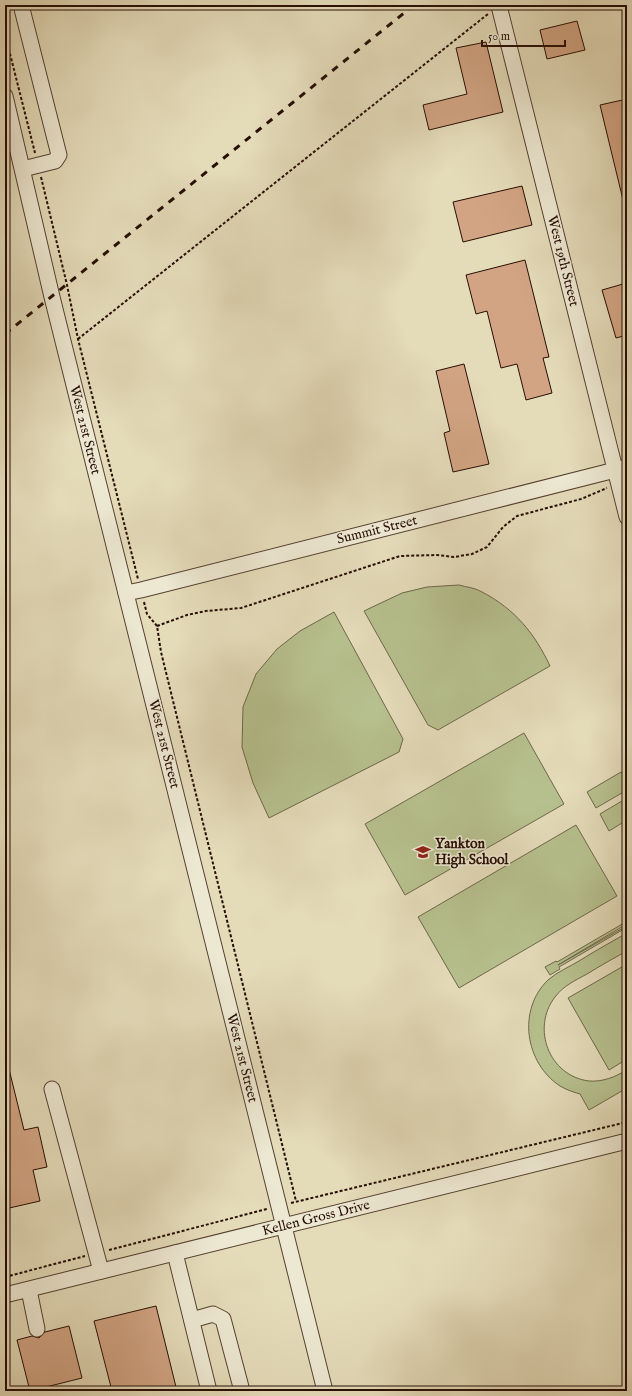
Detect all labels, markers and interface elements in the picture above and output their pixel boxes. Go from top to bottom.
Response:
scale bar [482,22,565,48]
text: 50 m [488,29,510,44]
street label: West 19th Street [543,214,583,309]
street label: West 21st Street [65,384,105,477]
street label: Summit Street [335,511,419,549]
street label: West 21st Street [144,698,184,791]
place label: Yankton High School [435,835,509,869]
school or university icon: Yankton High School [414,843,432,861]
street label: West 21st Street [222,1012,262,1105]
street label: Kellen Gross Drive [260,1196,372,1240]

